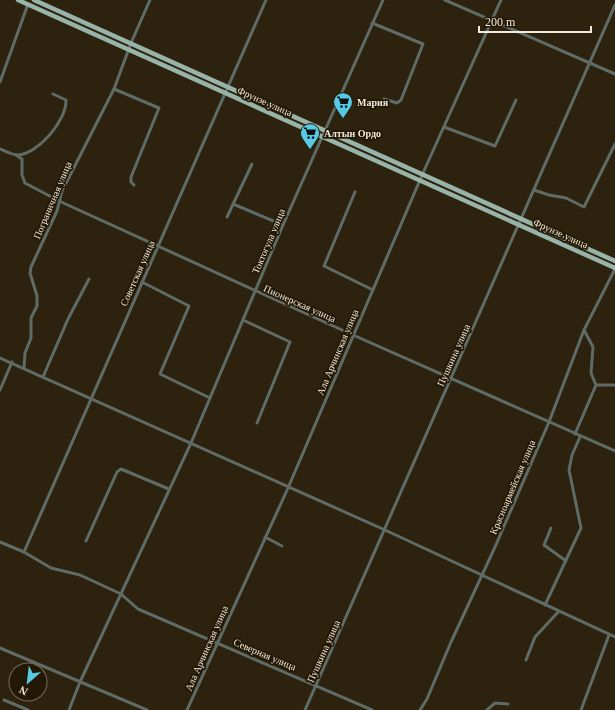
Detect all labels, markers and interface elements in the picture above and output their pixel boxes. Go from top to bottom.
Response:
scale bar [479,8,591,34]
text: 200 m [485,15,516,29]
street label: Фрунзе улица [236,84,294,119]
supermarket icon: Мария [332,91,354,119]
place label: Мария [357,97,389,108]
supermarket icon: Алтын Ордо [299,122,321,150]
place label: Алтын Ордо [324,128,381,139]
street label: Пограничная улица [31,159,74,241]
street label: Токтогула улица [250,206,287,275]
street label: Фрунзе улица [532,216,590,251]
street label: Советская улица [118,238,157,308]
street label: Пионерская улица [262,283,338,325]
street label: Ала Арчинская улица [314,307,361,397]
street label: Пушкина улица [435,322,472,388]
street label: Красноармейская улица [488,438,538,536]
street label: Ала Арчинская улица [183,603,230,693]
street label: Пушкина улица [305,618,342,684]
street label: Северная улица [232,636,298,673]
north arrow [8,662,48,702]
text: N [17,684,30,698]

